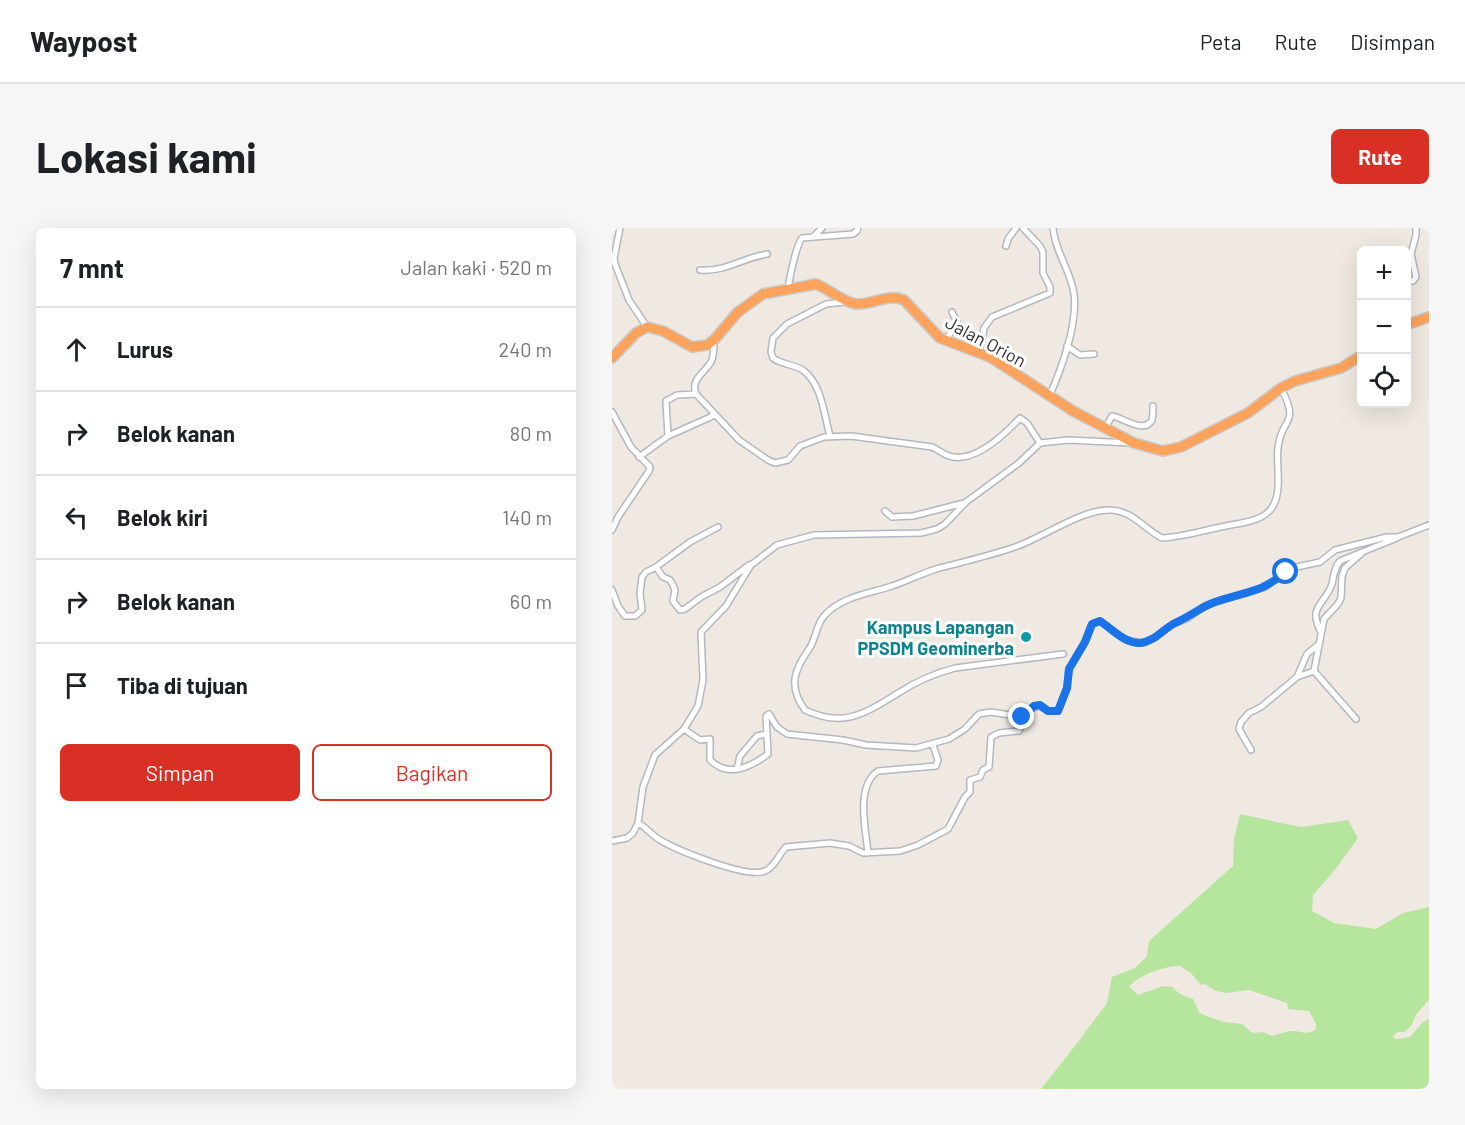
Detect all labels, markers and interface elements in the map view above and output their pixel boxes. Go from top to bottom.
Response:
text: Waypost [30,24,137,58]
text: Peta [1200,29,1242,54]
text: Rute [1275,29,1317,54]
text: Disimpan [1350,29,1435,54]
button: Rute [1331,129,1429,184]
text: Lokasi kami [36,131,257,181]
map controls [1357,246,1411,408]
button: + [1357,246,1411,300]
text: 7 mnt [60,252,124,283]
text: Jalan kaki · 520 m [400,255,552,279]
button: − [1357,300,1411,354]
street label: Jalan Orion [942,311,1030,371]
icon: ahead [60,333,93,366]
text: Lurus [117,336,173,362]
text: 240 m [498,337,552,361]
button: locate [1357,354,1411,408]
icon: right [60,417,93,450]
text: Belok kanan [117,420,235,446]
text: 80 m [510,421,552,445]
icon: left [60,501,93,534]
text: Belok kiri [117,504,208,530]
text: 140 m [502,505,552,529]
route start [1272,558,1298,584]
icon: right [60,585,93,618]
text: Belok kanan [117,588,235,614]
text: 60 m [510,589,552,613]
place label: Kampus Lapangan PPSDM Geominerba [858,616,1014,659]
marker: Kampus Lapangan PPSDM Geominerba [1019,630,1033,644]
icon: arrive [60,669,93,702]
text: Tiba di tujuan [117,672,248,698]
route end [1008,703,1034,729]
button: Simpan [60,744,300,801]
button: Bagikan [312,744,552,801]

